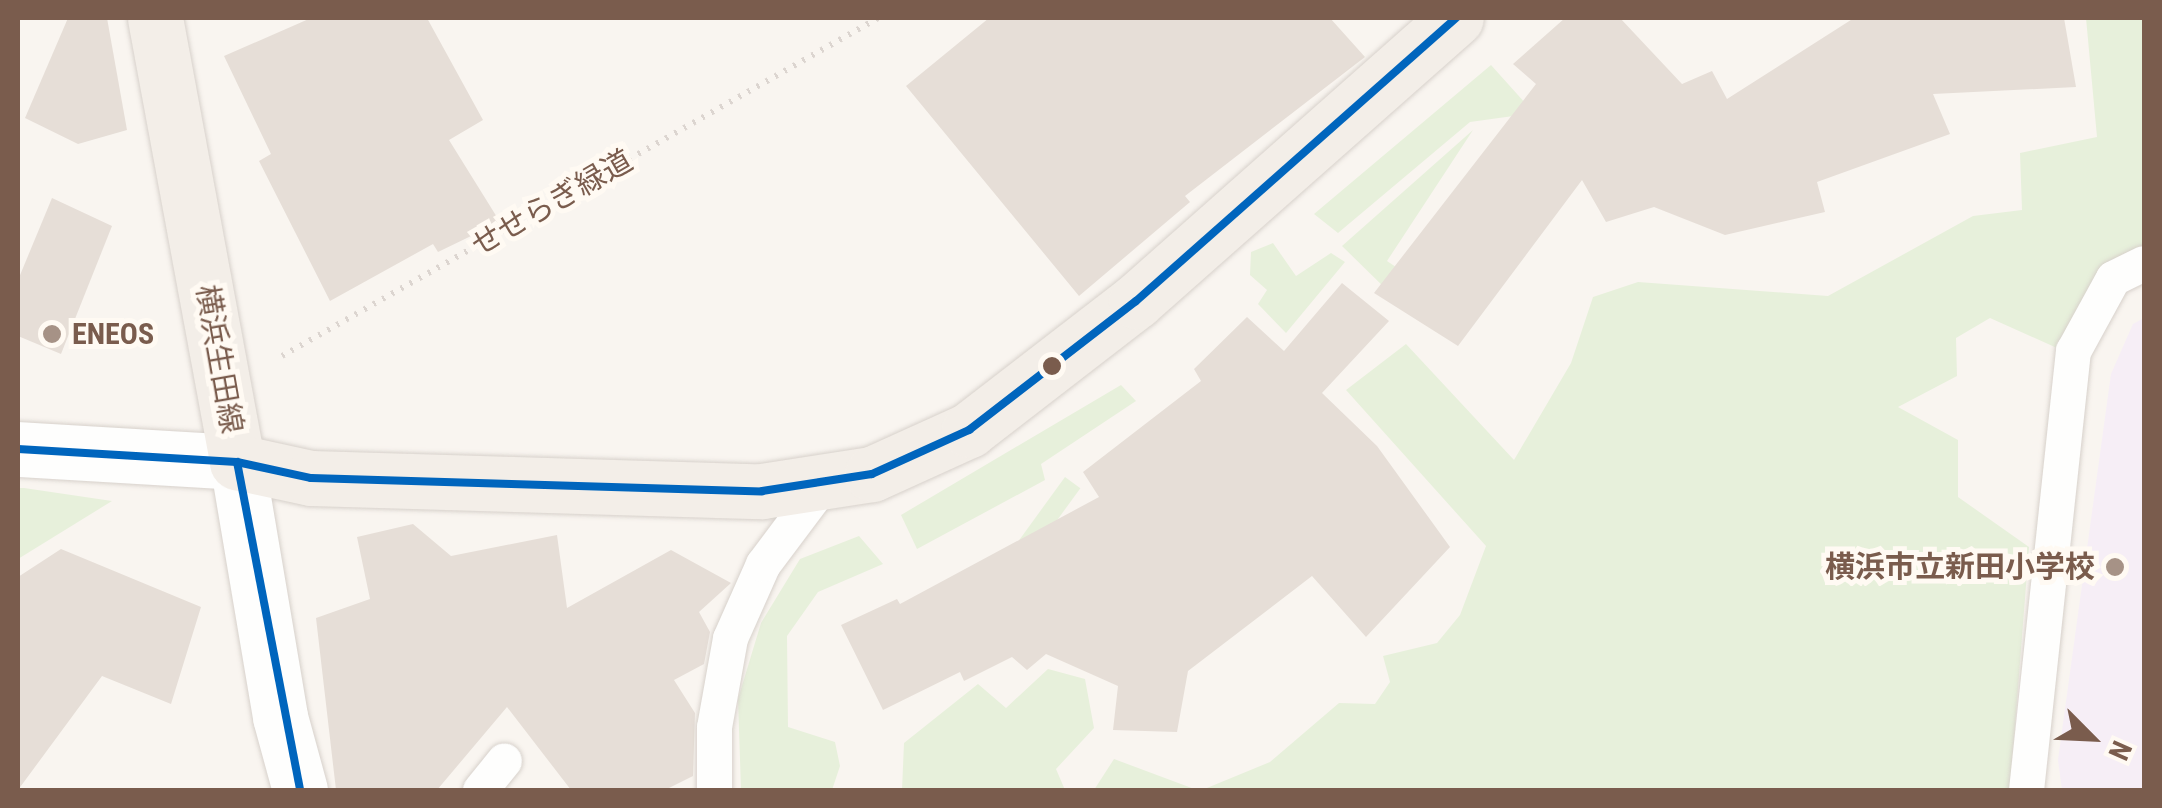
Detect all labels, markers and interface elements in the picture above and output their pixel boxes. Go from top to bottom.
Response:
street label: せせらぎ緑道 [465,142,639,264]
street label: 横浜生田線 [188,282,250,436]
place label: ENEOS [72,316,154,352]
marker: ENEOS [41,323,63,345]
unlabelled marker [1042,356,1062,376]
place label: 横浜市立新田小学校 [1825,549,2095,585]
marker: 横浜市立新田小学校 [2104,556,2126,578]
north arrow [2042,688,2142,788]
text: N [2101,736,2138,765]

